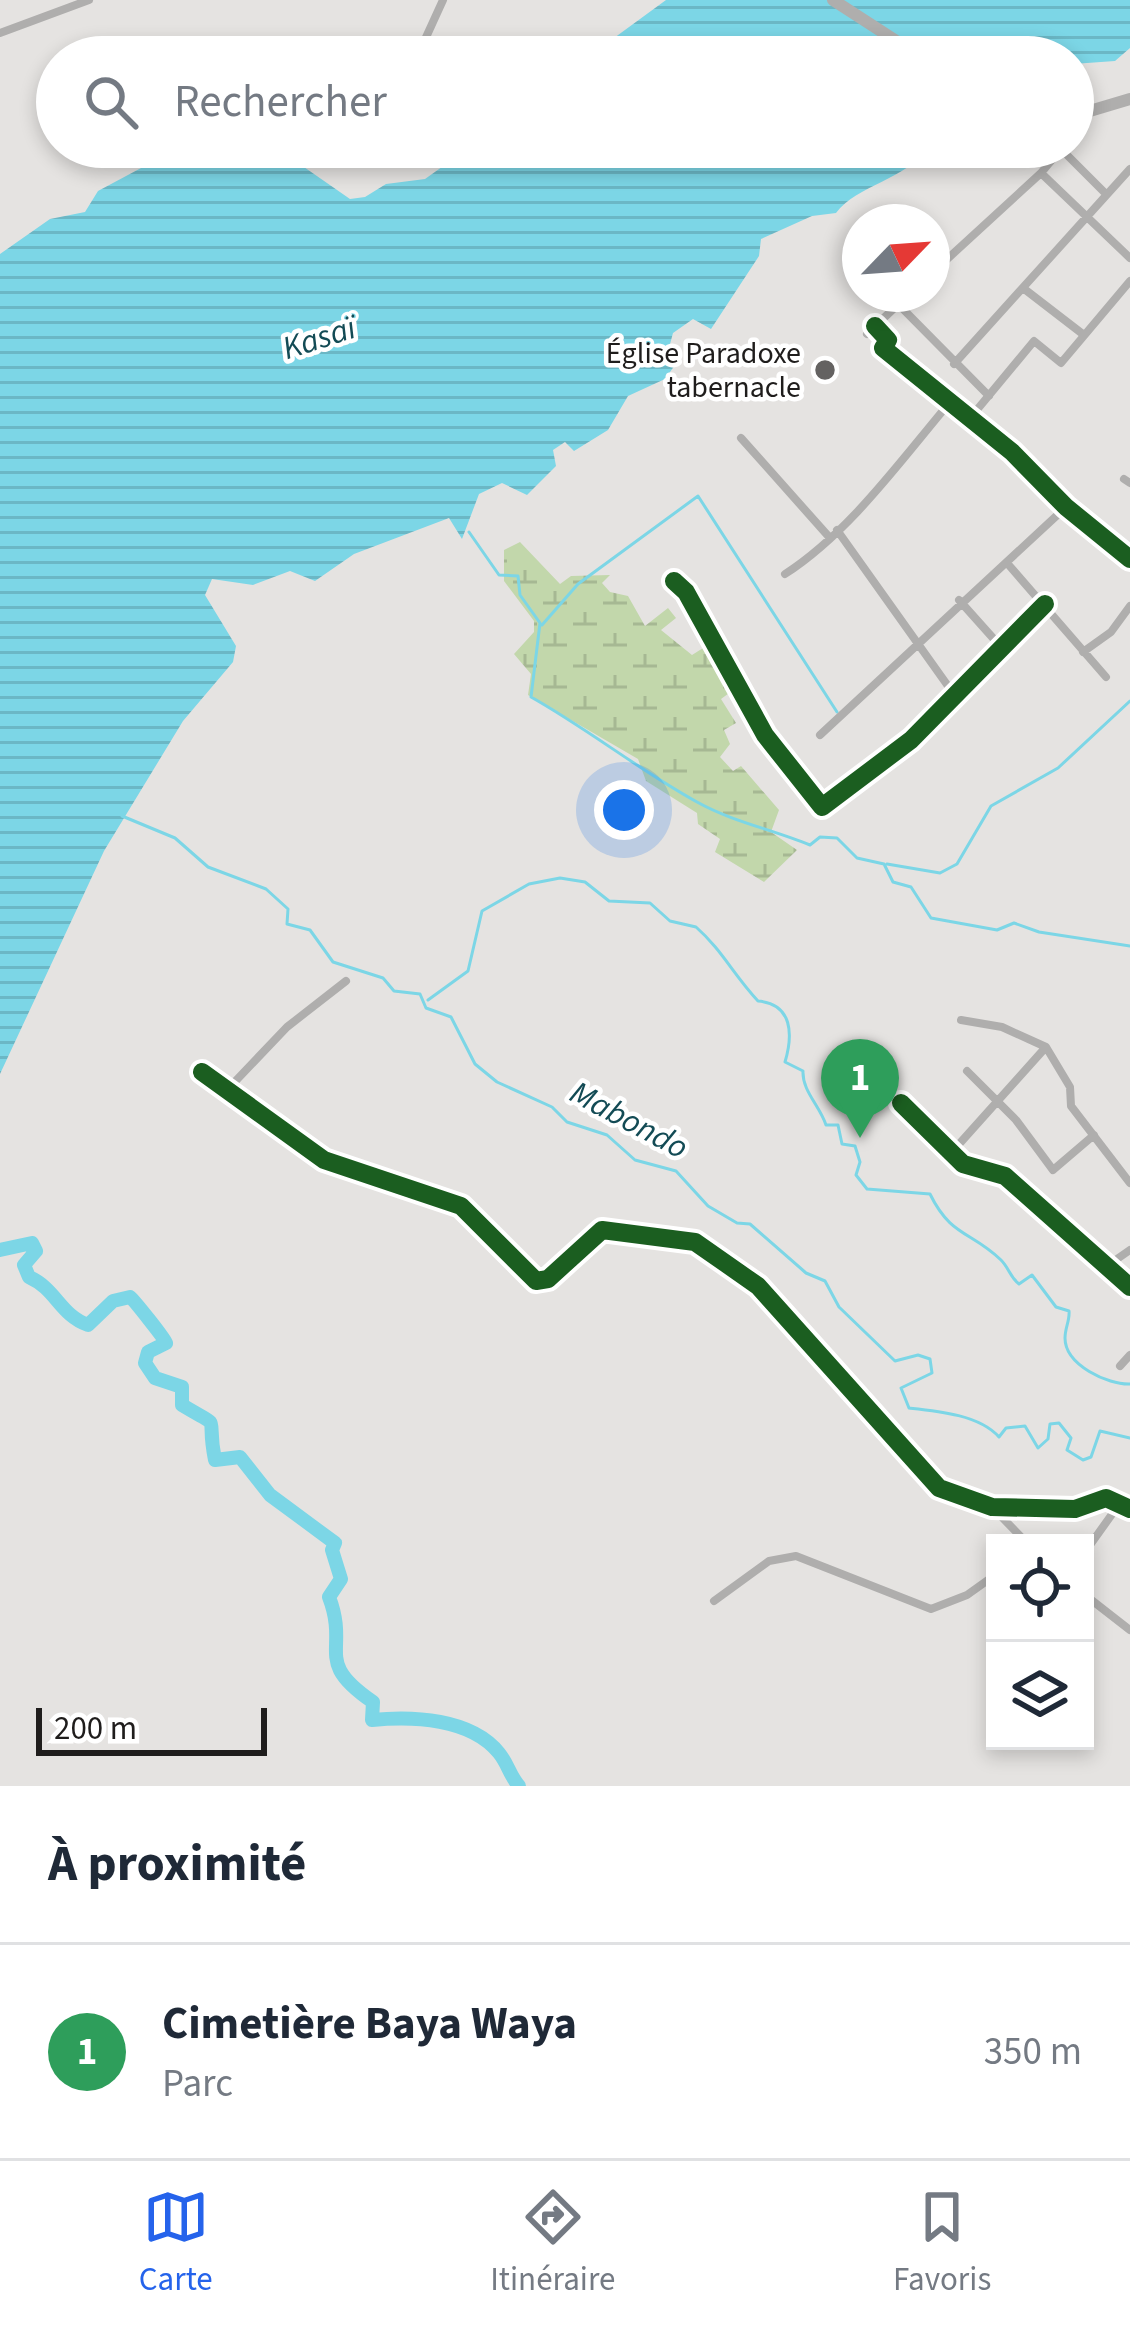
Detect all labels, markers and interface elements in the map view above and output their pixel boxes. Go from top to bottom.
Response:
search box [36,36,1094,168]
icon: search [78,69,144,135]
text: Rechercher [174,70,387,134]
north arrow [842,204,950,312]
water label: Kasaï [276,303,366,372]
place label: Église Paradoxe tabernacle [606,332,801,409]
marker: Église Paradoxe tabernacle [812,357,838,383]
your location [594,780,654,840]
pin: 1 [821,1039,899,1138]
water label: Mabondo [562,1069,696,1171]
map controls [986,1534,1094,1750]
button: locate [986,1534,1094,1642]
button: layers [986,1642,1094,1750]
scale bar [36,1702,267,1755]
text: 200 m [54,1705,137,1752]
text: À proximité [48,1828,306,1900]
text: Cimetière Baya Waya [162,1992,577,2056]
text: 1 [77,2024,97,2080]
text: 350 m [984,2024,1082,2080]
text: Parc [162,2056,233,2112]
tab: Carte [139,2184,213,2303]
tab: Itinéraire [490,2184,615,2303]
tab: Favoris [893,2184,991,2303]

